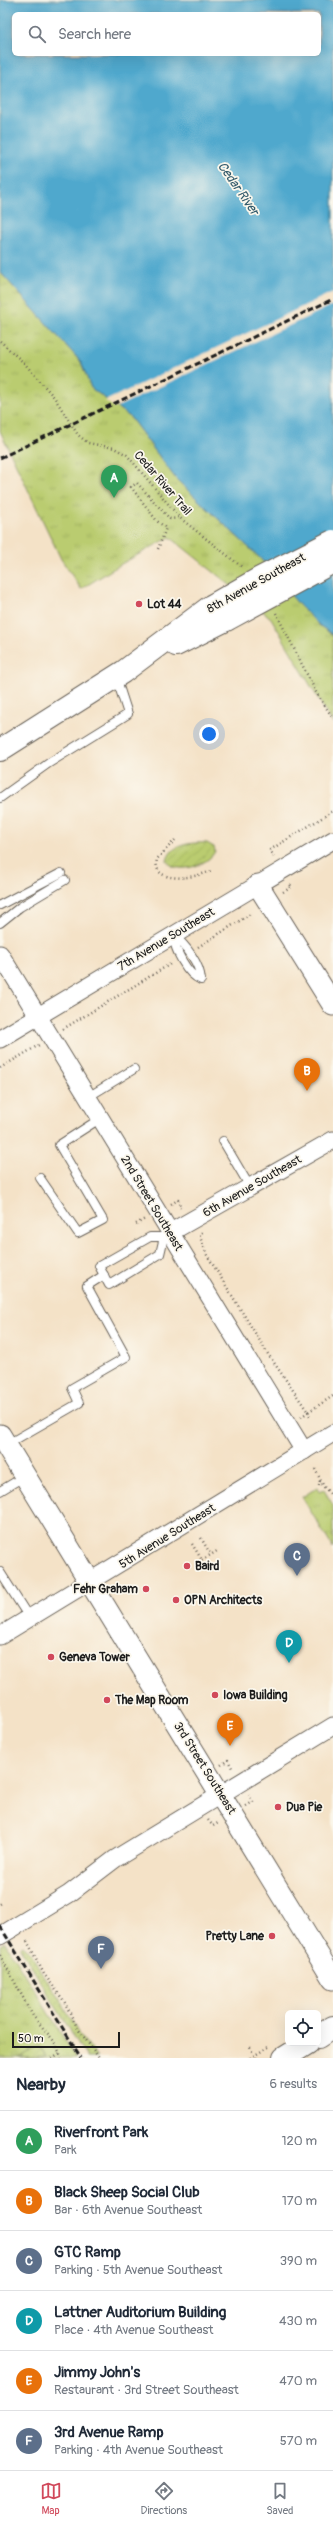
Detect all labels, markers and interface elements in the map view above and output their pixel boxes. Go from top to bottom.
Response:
search box [12,12,321,56]
icon: search [26,23,48,45]
text: Search here [58,25,131,44]
water label: Cedar River [214,159,264,220]
street label: Cedar River Trail [131,448,195,519]
pin: A [101,465,127,498]
street label: 8th Avenue Southeast [204,550,308,617]
place label: Lot 44 [147,597,182,612]
marker: Lot 44 [134,599,144,609]
your location [199,724,219,744]
street label: 7th Avenue Southeast [115,904,218,974]
pin: B [294,1058,320,1091]
street label: 6th Avenue Southeast [200,1152,304,1221]
street label: 2nd Street Southeast [117,1153,186,1254]
street label: 5th Avenue Southeast [116,1501,218,1572]
pin: C [284,1543,310,1576]
place label: Baird [195,1559,220,1574]
marker: Baird [182,1561,192,1571]
place label: Fehr Graham [73,1582,138,1597]
marker: Fehr Graham [141,1584,151,1594]
place label: OPN Architects [184,1593,263,1608]
marker: OPN Architects [171,1595,181,1605]
pin: D [276,1630,302,1663]
place label: Geneva Tower [59,1650,130,1665]
marker: Geneva Tower [46,1652,56,1662]
place label: Iowa Building [223,1688,288,1703]
marker: Iowa Building [210,1690,220,1700]
place label: The Map Room [114,1693,189,1708]
marker: The Map Room [102,1695,112,1705]
pin: E [217,1713,243,1746]
street label: 3rd Street Southeast [170,1719,239,1817]
place label: Dua Pie [286,1800,323,1815]
marker: Dua Pie [273,1802,283,1812]
place label: Pretty Lane [206,1929,265,1944]
marker: Pretty Lane [267,1931,277,1941]
pin: F [88,1936,114,1969]
map controls [285,2010,321,2046]
button: locate [285,2010,321,2046]
scale bar [12,2030,120,2049]
text: 50 m [18,2032,44,2045]
text: Nearby [16,2074,65,2095]
text: 6 results [270,2076,317,2092]
text: Riverfront Park [54,2123,148,2142]
text: A [25,2133,33,2149]
text: 120 m [281,2133,317,2149]
text: Park [54,2142,77,2158]
text: Black Sheep Social Club [54,2183,200,2202]
text: B [25,2193,33,2209]
text: 170 m [282,2193,317,2209]
text: Bar · 6th Avenue Southeast [54,2202,202,2218]
text: GTC Ramp [54,2243,121,2262]
text: C [25,2253,33,2269]
text: 390 m [280,2253,317,2269]
text: Parking · 5th Avenue Southeast [54,2262,223,2278]
text: Lattner Auditorium Building [54,2303,226,2322]
text: D [25,2313,33,2329]
text: 430 m [279,2313,317,2329]
text: Place · 4th Avenue Southeast [54,2322,214,2338]
text: Jimmy John's [54,2363,140,2382]
text: E [26,2373,32,2389]
text: 470 m [279,2373,317,2389]
text: Restaurant · 3rd Street Southeast [54,2382,239,2398]
text: 3rd Avenue Ramp [54,2423,163,2442]
text: F [25,2433,33,2449]
text: 570 m [280,2433,317,2449]
text: Parking · 4th Avenue Southeast [54,2442,223,2458]
tab: Map [40,2480,62,2517]
tab: Directions [141,2480,187,2517]
tab: Saved [266,2480,293,2517]

